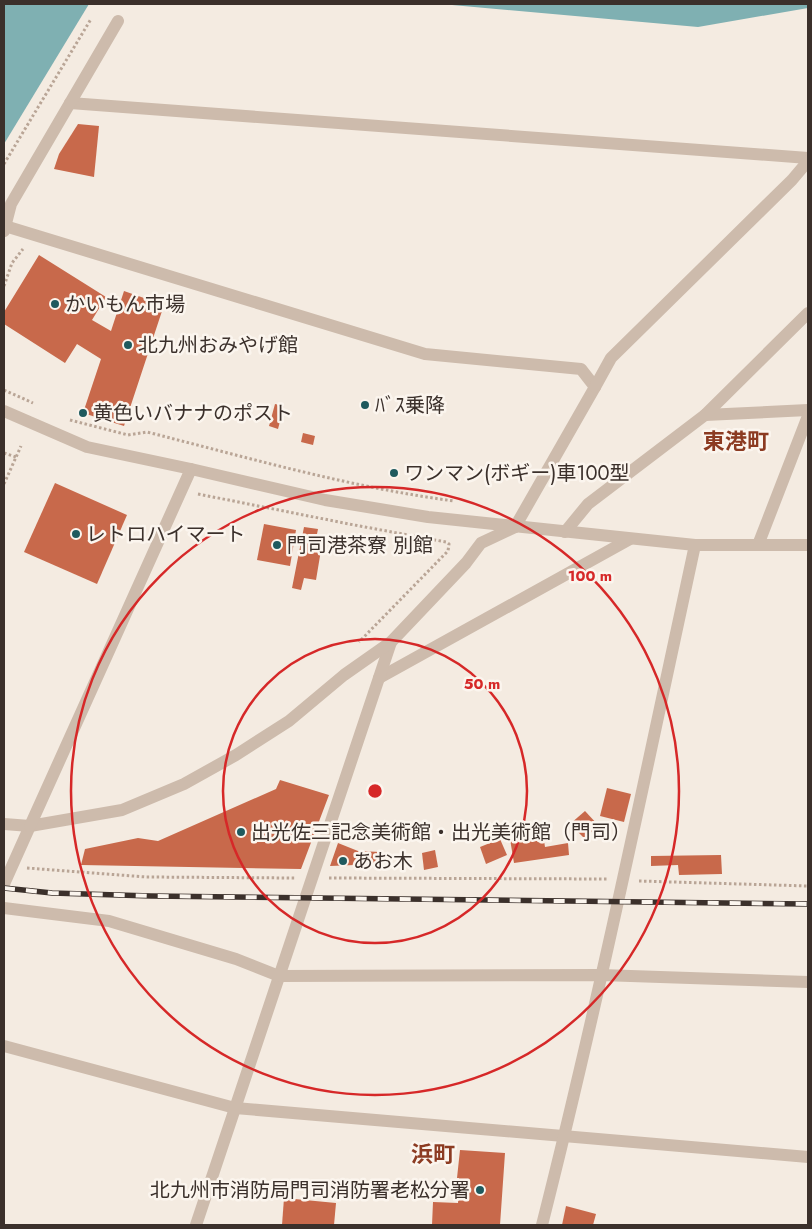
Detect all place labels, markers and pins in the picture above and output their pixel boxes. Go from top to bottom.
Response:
place label: かいもん市場 [65,290,185,319]
marker: かいもん市場 [49,298,61,310]
place label: 北九州おみやげ館 [138,331,298,360]
marker: 北九州おみやげ館 [122,339,134,351]
place label: ﾊﾞｽ乗降 [375,391,445,420]
place label: 黄色いバナナのポスト [93,399,293,428]
marker: ﾊﾞｽ乗降 [359,399,371,411]
marker: 黄色いバナナのポスト [77,407,89,419]
place label: ワンマン(ボギー)車100型 [404,459,629,488]
marker: ワンマン(ボギー)車100型 [388,467,400,479]
place label: レトロハイマート [86,520,246,549]
marker: レトロハイマート [70,528,82,540]
place label: 門司港茶寮 別館 [287,531,433,560]
marker: 門司港茶寮 別館 [271,539,283,551]
centre of rings [366,782,384,800]
place label: 出光佐三記念美術館・出光美術館（門司） [251,818,631,847]
marker: 出光佐三記念美術館・出光美術館（門司） [235,826,247,838]
place label: あお木 [353,847,413,876]
marker: あお木 [337,855,349,867]
place label: 北九州市消防局門司消防署老松分署 [150,1176,470,1205]
marker: 北九州市消防局門司消防署老松分署 [474,1184,486,1196]

